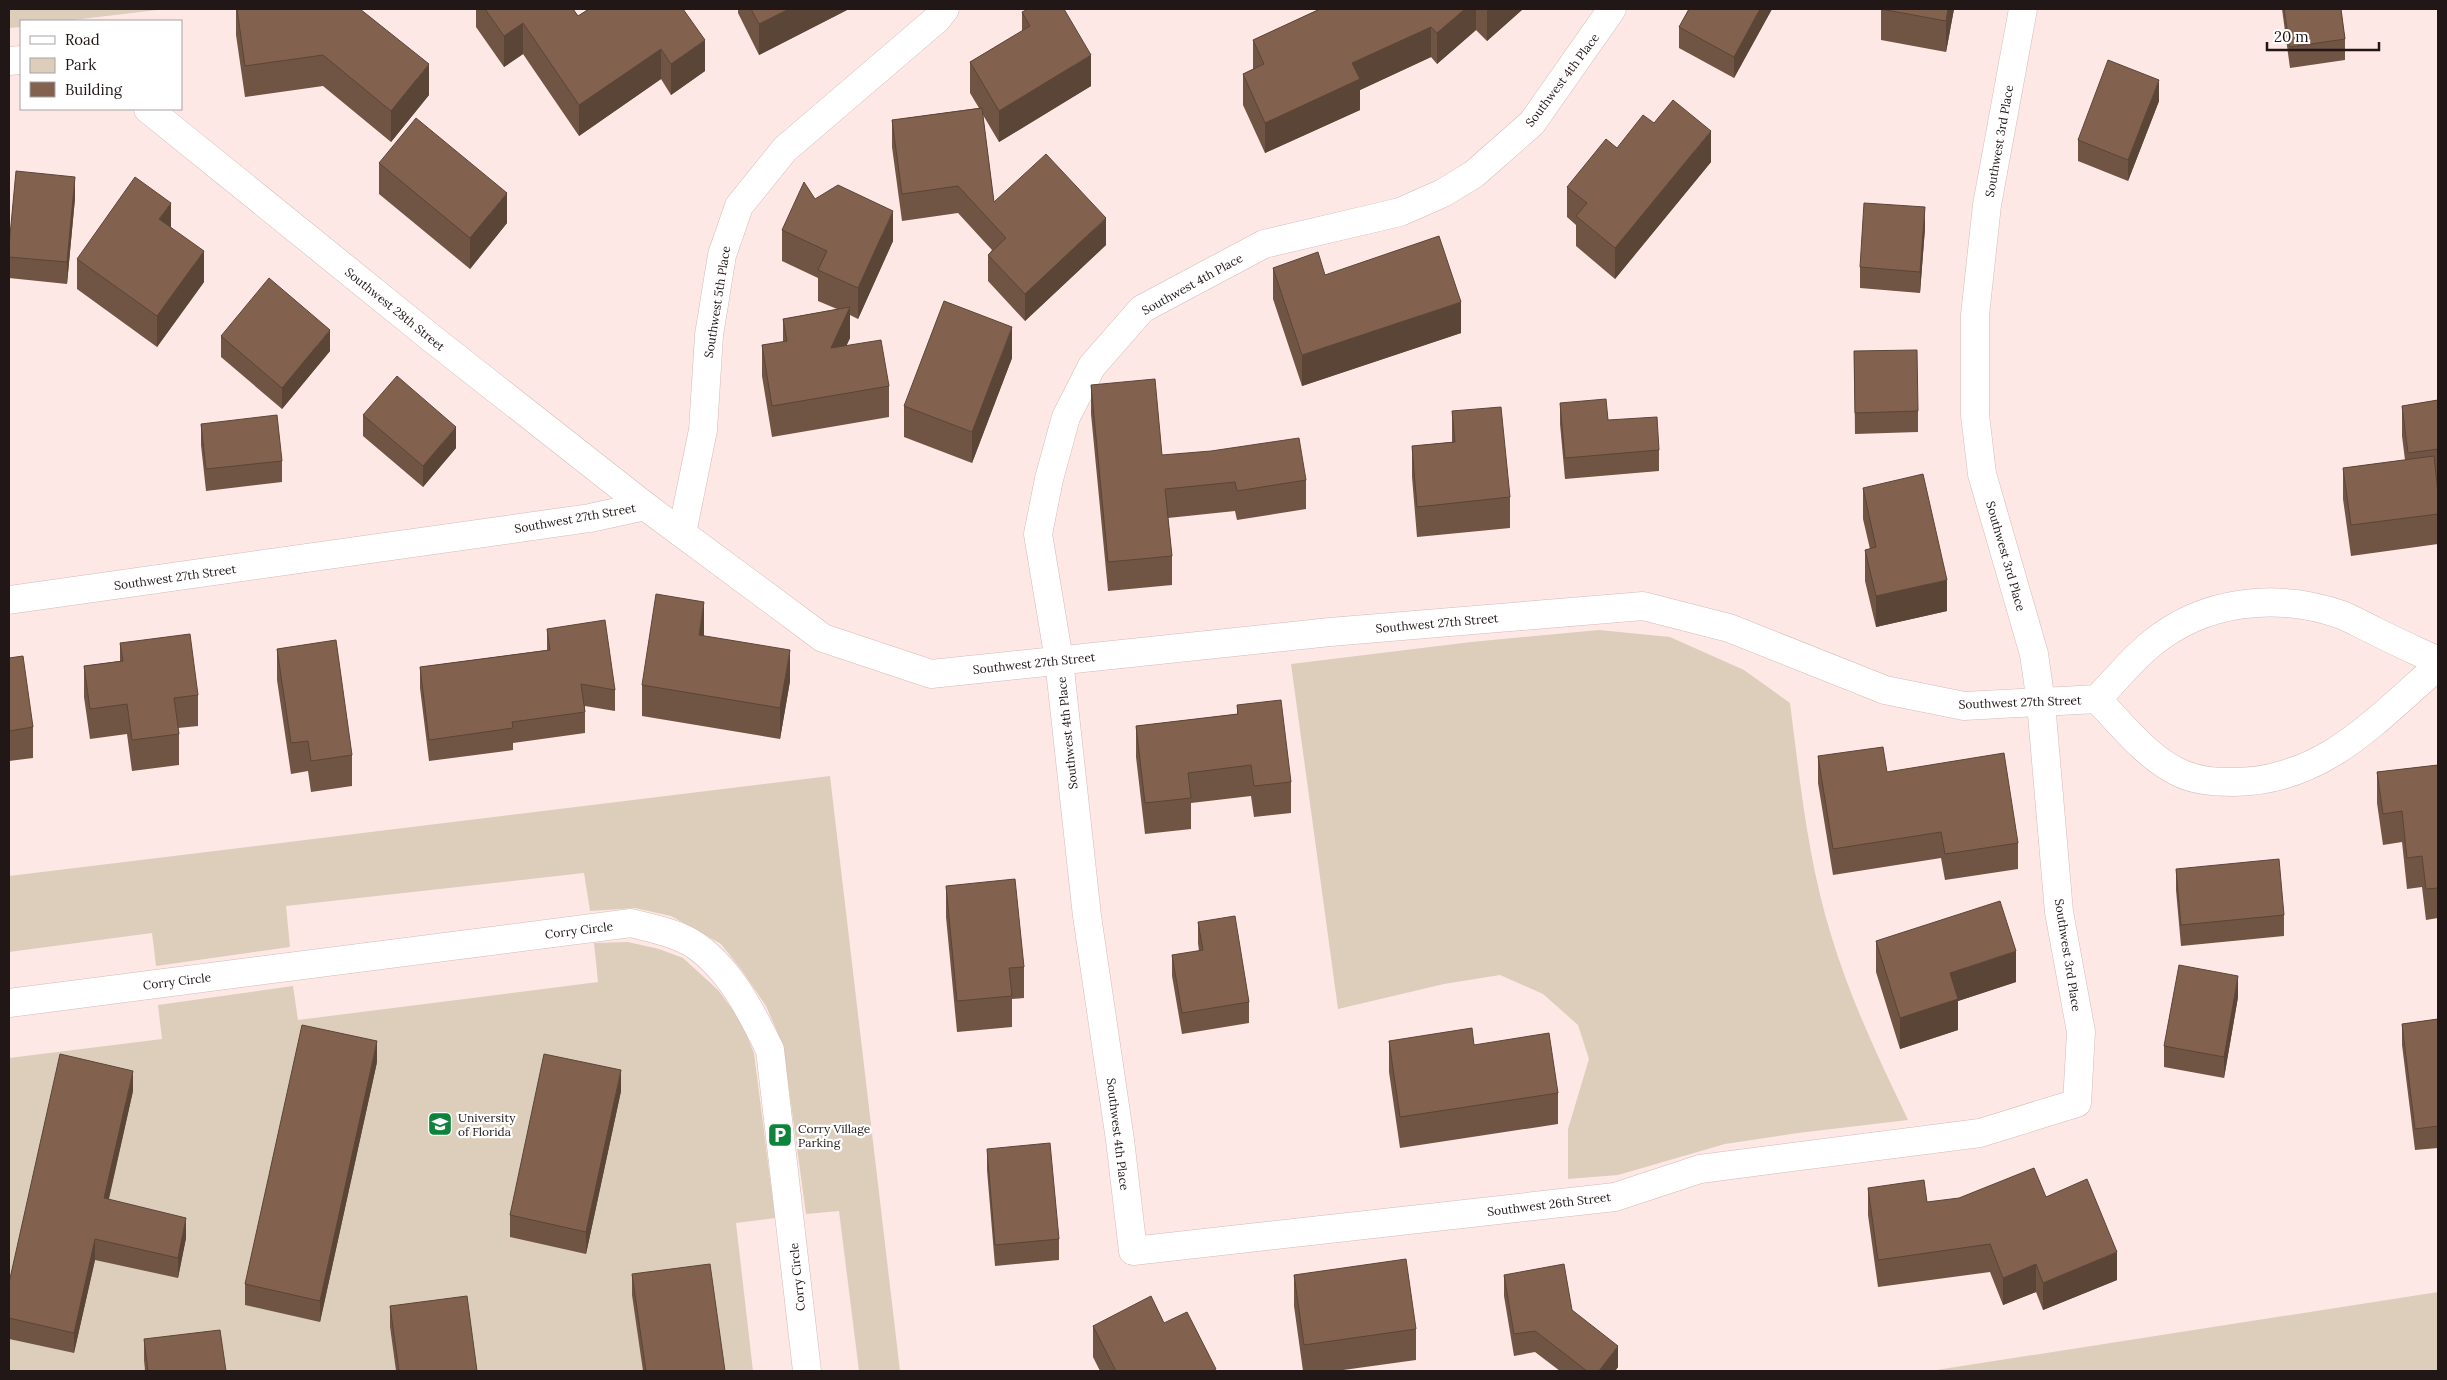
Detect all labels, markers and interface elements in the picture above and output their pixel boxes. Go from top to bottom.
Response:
legend [20,20,182,110]
scale bar [2267,20,2380,52]
text: 20 m [2274,27,2309,46]
text: Road [65,30,100,49]
street label: Southwest 4th Place [1522,30,1602,130]
text: Park [65,55,96,74]
text: Building [65,80,123,99]
street label: Southwest 3rd Place [1982,83,2016,198]
street label: Southwest 5th Place [701,244,733,359]
street label: Southwest 4th Place [1139,250,1246,318]
street label: Southwest 28th Street [342,264,448,354]
street label: Southwest 3rd Place [1983,499,2029,613]
street label: Southwest 27th Street [513,500,637,536]
street label: Southwest 27th Street [113,561,237,593]
street label: Southwest 27th Street [1375,610,1499,636]
street label: Southwest 27th Street [972,649,1096,677]
street label: Southwest 4th Place [1054,676,1080,790]
street label: Southwest 27th Street [1958,692,2082,712]
street label: Southwest 3rd Place [2052,898,2084,1013]
street label: Corry Circle [544,918,614,942]
street label: Corry Circle [142,969,212,993]
street label: Southwest 4th Place [1104,1077,1132,1192]
place label: University of Florida [458,1110,516,1139]
school or university icon: University of Florida [427,1111,453,1137]
place label: Corry Village Parking [798,1121,871,1150]
parking icon: Corry Village Parking [767,1122,793,1148]
street label: Southwest 26th Street [1486,1189,1612,1219]
street label: Corry Circle [786,1242,808,1312]

